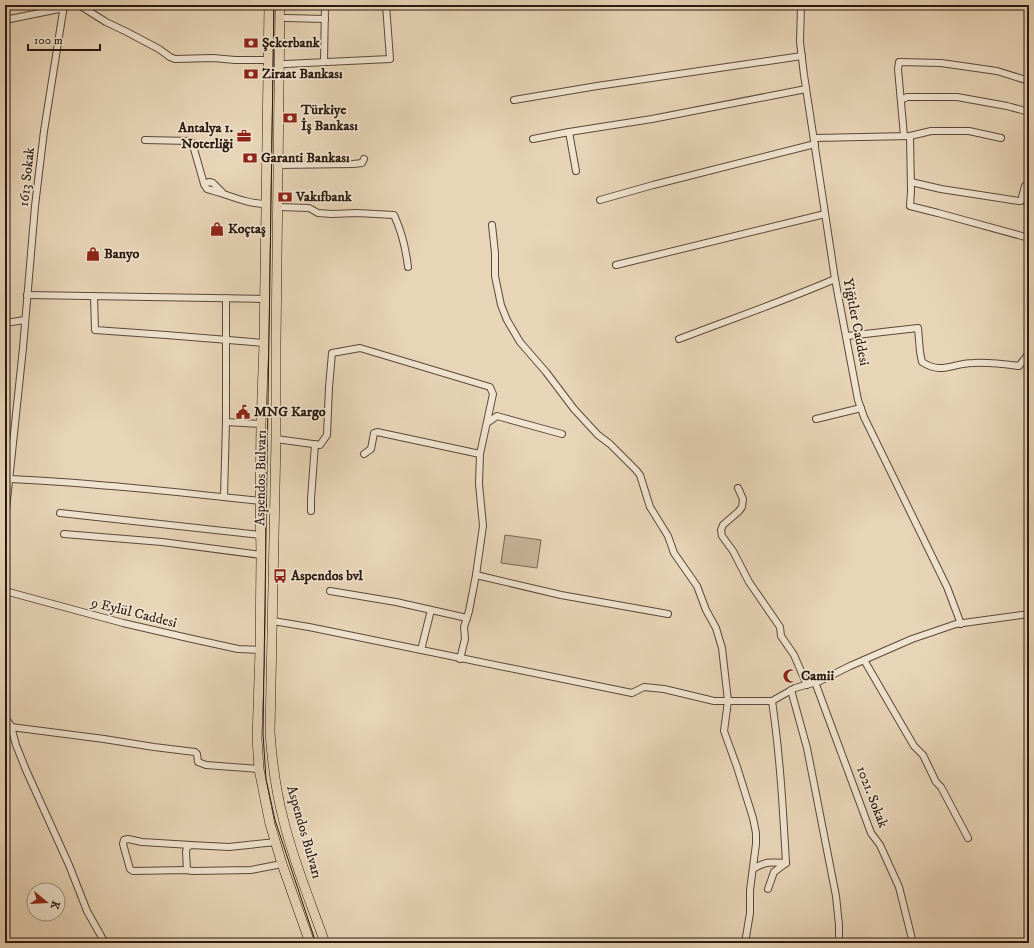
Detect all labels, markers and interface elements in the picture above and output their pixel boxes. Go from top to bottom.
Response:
scale bar [28,26,100,52]
text: 100 m [34,33,63,48]
place label: Şekerbank [262,34,321,52]
bank icon: Şekerbank [243,35,259,51]
place label: Ziraat Bankası [262,65,343,83]
bank icon: Ziraat Bankası [243,66,259,82]
place label: Türkiye İş Bankası [300,101,358,135]
bank icon: Türkiye İş Bankası [282,110,298,126]
place label: Antalya 1. Noterliği [177,119,233,153]
office icon: Antalya 1. Noterliği [236,128,252,144]
street label: 1613 Sokak [15,146,39,208]
place label: Garanti Bankası [261,149,350,167]
bank icon: Garanti Bankası [242,150,258,166]
place label: Vakıfbank [295,188,353,206]
bank icon: Vakıfbank [277,189,293,205]
place label: Koçtaş [228,220,266,238]
shop icon: Koçtaş [209,221,225,237]
place label: Banyo [104,245,140,263]
shop icon: Banyo [85,246,101,262]
street label: Yiğitler Caddesi [839,277,873,368]
place label: MNG Kargo [254,403,326,421]
public building icon: MNG Kargo [235,404,251,420]
street label: Aspendos Bulvarı [251,430,271,526]
place label: Aspendos bvl [290,567,364,585]
bus stop icon: Aspendos bvl [272,568,288,584]
street label: 9 Eylül Caddesi [88,593,179,632]
place label: Camii [801,667,834,685]
mosque icon: Camii [782,668,798,684]
street label: 1021. Sokak [852,763,892,831]
street label: Aspendos Bulvarı [282,783,326,881]
north arrow [26,882,66,922]
text: K [47,899,62,911]

